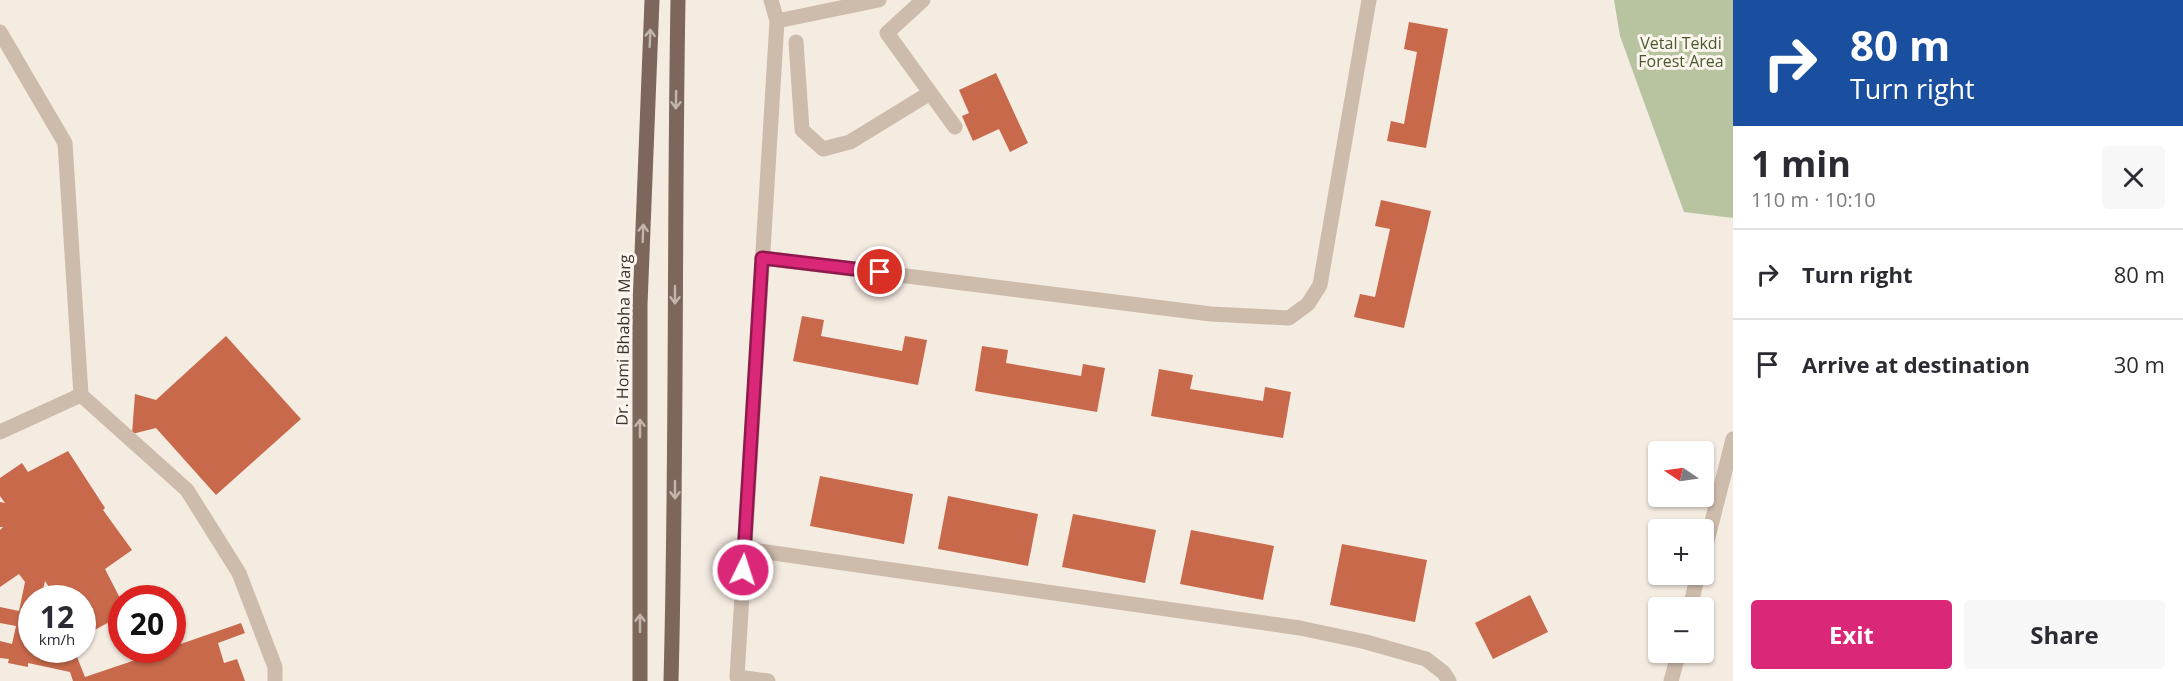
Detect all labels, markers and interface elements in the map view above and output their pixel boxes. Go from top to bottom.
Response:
text: 80 m [1850,16,1950,73]
icon: right [1751,24,1829,102]
one-way arrow [645,28,656,48]
park label: Vetal Tekdi Forest Area [1638,32,1724,72]
text: Turn right [1850,70,1975,107]
one-way arrow [670,90,682,110]
text: 1 min [1751,139,1851,188]
button: close [2102,146,2165,209]
text: 110 m · 10:10 [1751,186,1876,213]
one-way arrow [637,223,648,243]
pin [854,246,905,297]
street label: Dr. Homi Bhabha Marg [611,254,635,426]
icon: arrive [863,255,896,288]
icon: right [1751,258,1784,291]
text: Turn right [1802,259,1913,289]
text: 80 m [2114,259,2165,289]
one-way arrow [669,285,681,305]
icon: arrive [1751,348,1784,381]
text: Arrive at destination [1802,349,2030,379]
text: 30 m [2114,349,2165,379]
one-way arrow [634,418,646,438]
north arrow [1648,441,1714,507]
map controls [1648,441,1714,663]
one-way arrow [669,480,681,500]
button: + [1648,519,1714,585]
position arrow [711,538,775,602]
speed limit sign: 20 [108,585,186,663]
text: 12 [40,596,74,637]
button: − [1648,597,1714,663]
button: Exit [1751,600,1952,669]
button: Share [1964,600,2165,669]
one-way arrow [634,613,646,633]
text: km/h [39,629,75,649]

